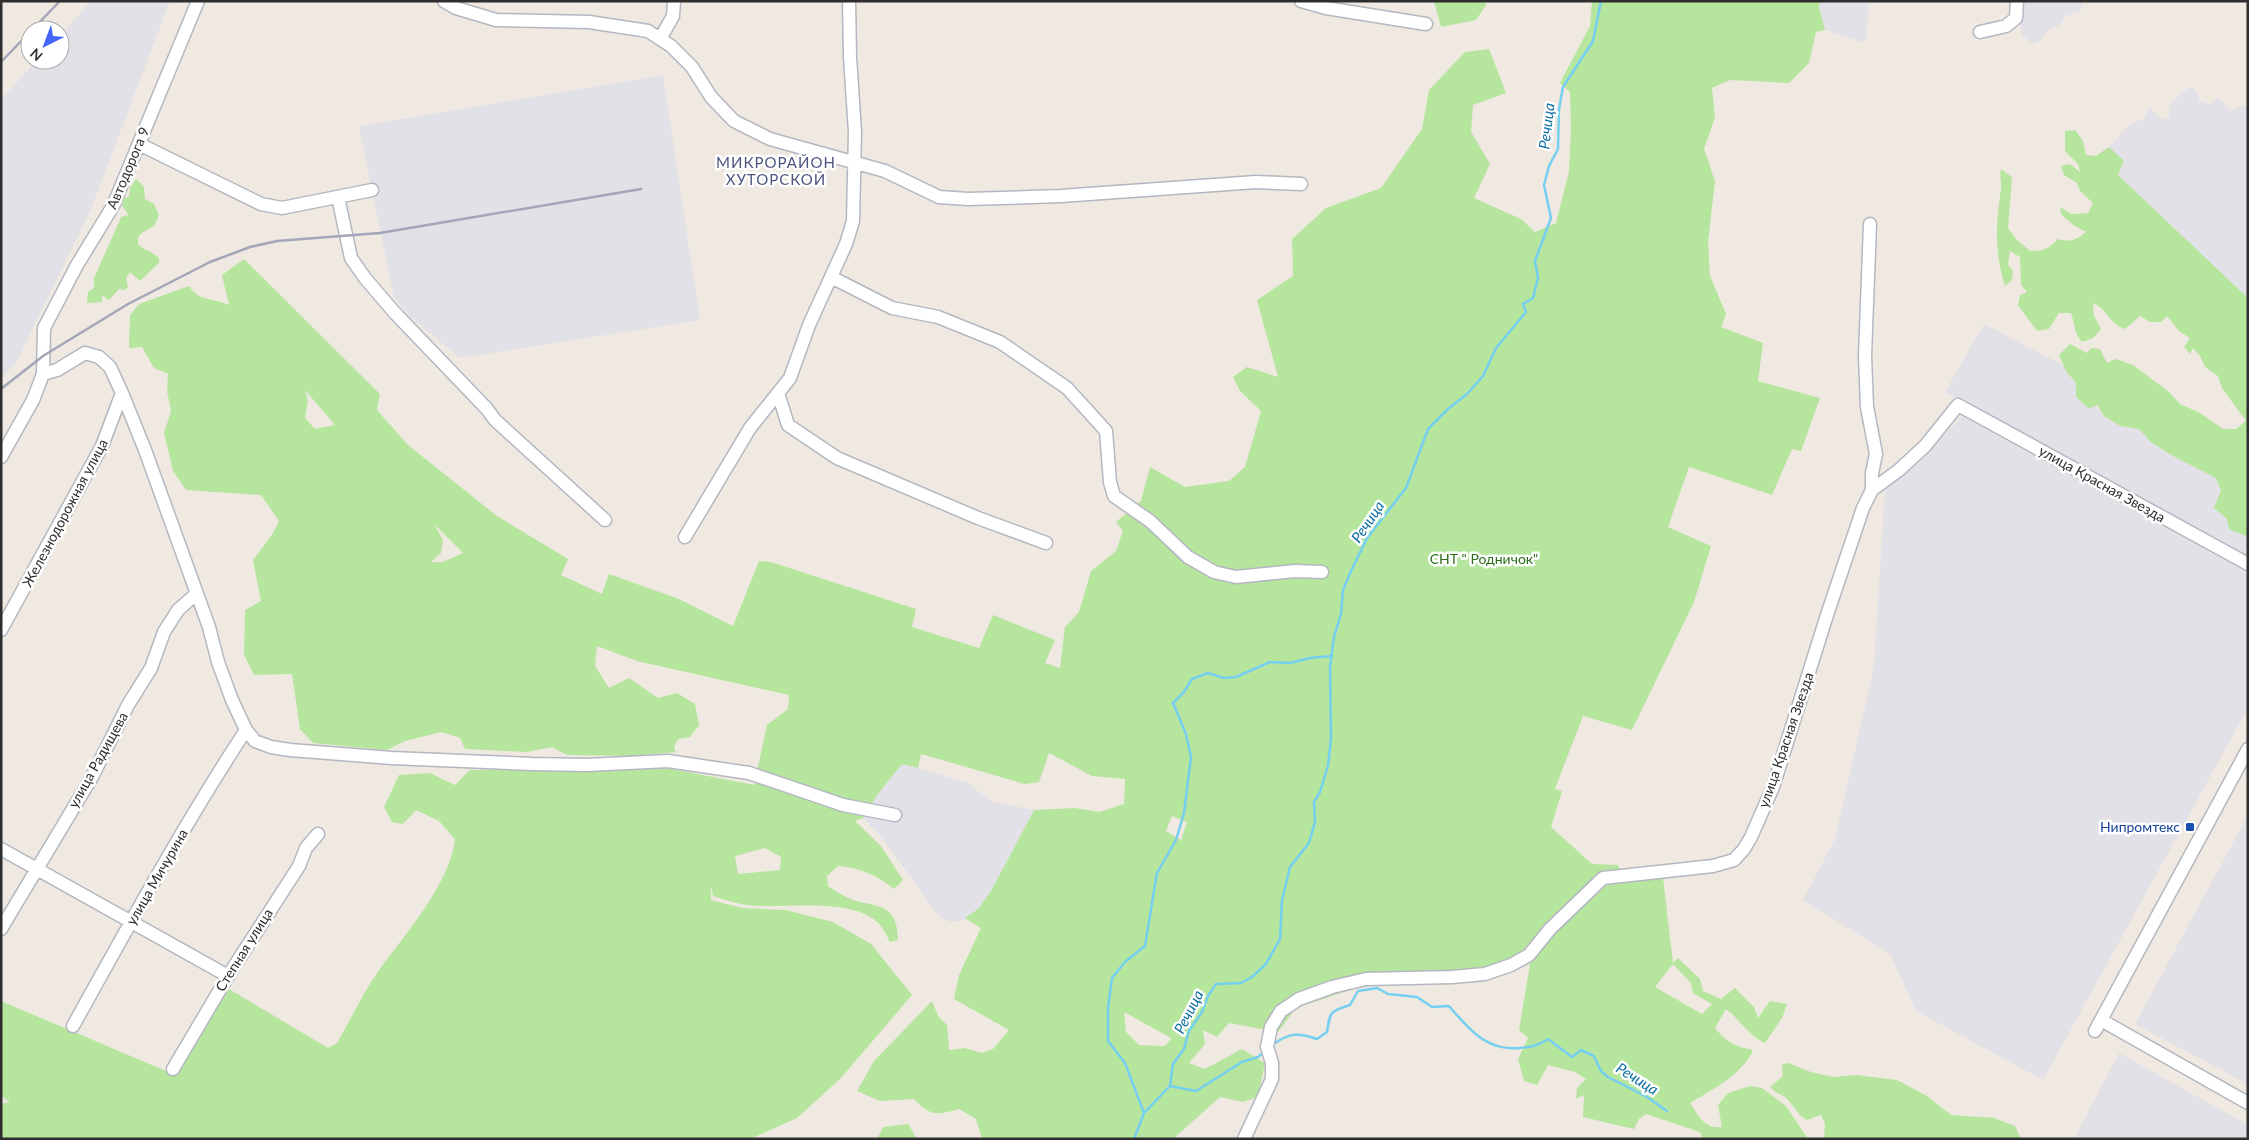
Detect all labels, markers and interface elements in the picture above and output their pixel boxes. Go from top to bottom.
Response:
north arrow [20,20,70,70]
text: N [26,45,46,65]
water label: Речица [1534,101,1558,150]
street label: Автодорога 9 [103,124,152,211]
district label: МИКРОРАЙОН ХУТОРСКОЙ [716,153,836,188]
street label: Железнодорожная улица [18,436,111,590]
street label: улица Красная Звезда [2036,442,2168,525]
water label: Речица [1347,497,1388,546]
park label: СНТ " Родничок" [1430,550,1538,567]
street label: улица Красная Звезда [1754,670,1817,810]
street label: улица Радищева [64,709,131,811]
place label: Нипромтекс [2100,818,2180,835]
marker: Нипромтекс [2184,821,2196,833]
street label: улица Мичурина [122,826,191,928]
street label: Степная улица [211,905,276,994]
water label: Речица [1170,986,1207,1036]
water label: Речица [1613,1058,1662,1098]

